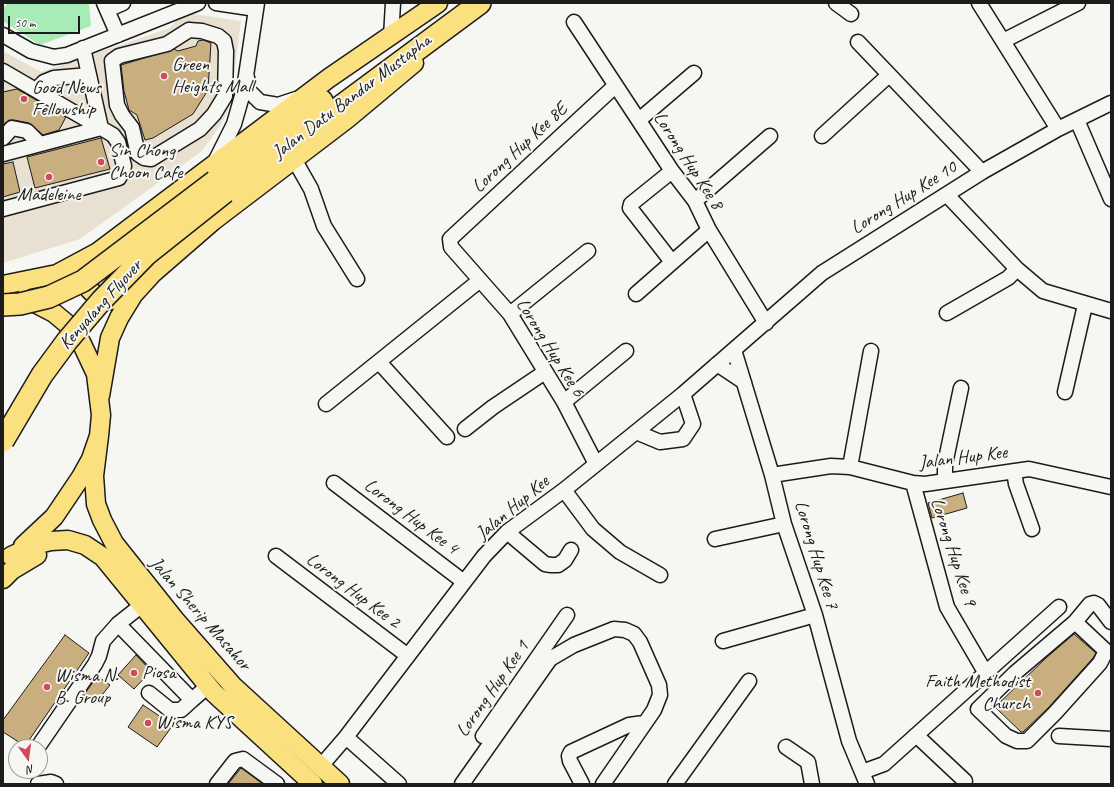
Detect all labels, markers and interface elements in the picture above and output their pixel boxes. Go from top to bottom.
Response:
scale bar [10,8,82,34]
text: 50 m [15,15,35,31]
street label: Jalan Datu Bandar Mustapha [268,30,436,164]
place label: Green Heights Mall [172,54,254,98]
marker: Green Heights Mall [159,71,169,81]
place label: Good News Fellowship [32,77,101,121]
marker: Good News Fellowship [19,94,29,104]
street label: Lorong Hup Kee 8E [468,98,572,198]
street label: Lorong Hup Kee 8 [648,108,728,214]
place label: Sin Chong Choon Cafe [109,140,182,184]
street label: Lorong Hup Kee 10 [847,156,961,240]
marker: Sin Chong Choon Cafe [96,157,106,167]
marker: Madeleine [44,172,54,182]
place label: Madeleine [17,184,81,206]
street label: Kenyalang Flyover [55,255,147,355]
street label: Lorong Hup Kee 6 [511,294,589,402]
street label: Jalan Hup Kee [918,441,1008,475]
street label: Jalan Hup Kee [472,471,554,545]
street label: Lorong Hup Kee 4 [359,474,463,560]
street label: Lorong Hup Kee 9 [925,495,981,609]
street label: Lorong Hup Kee 7 [789,498,843,612]
street label: Lorong Hup Kee 2 [301,548,405,634]
street label: Jalan Sherip Masahor [145,553,255,675]
street label: Lorong Hup Kee 1 [452,637,534,741]
place label: Piosa [142,662,176,684]
place label: Wisma N. B. Group [55,665,118,709]
marker: Piosa [129,668,139,678]
place label: Faith Methodist Church [925,671,1030,715]
marker: Wisma N. B. Group [42,682,52,692]
marker: Faith Methodist Church [1033,688,1043,698]
place label: Wisma KYS [156,712,232,734]
marker: Wisma KYS [143,718,153,728]
north arrow [8,739,48,779]
text: N [26,762,36,777]

